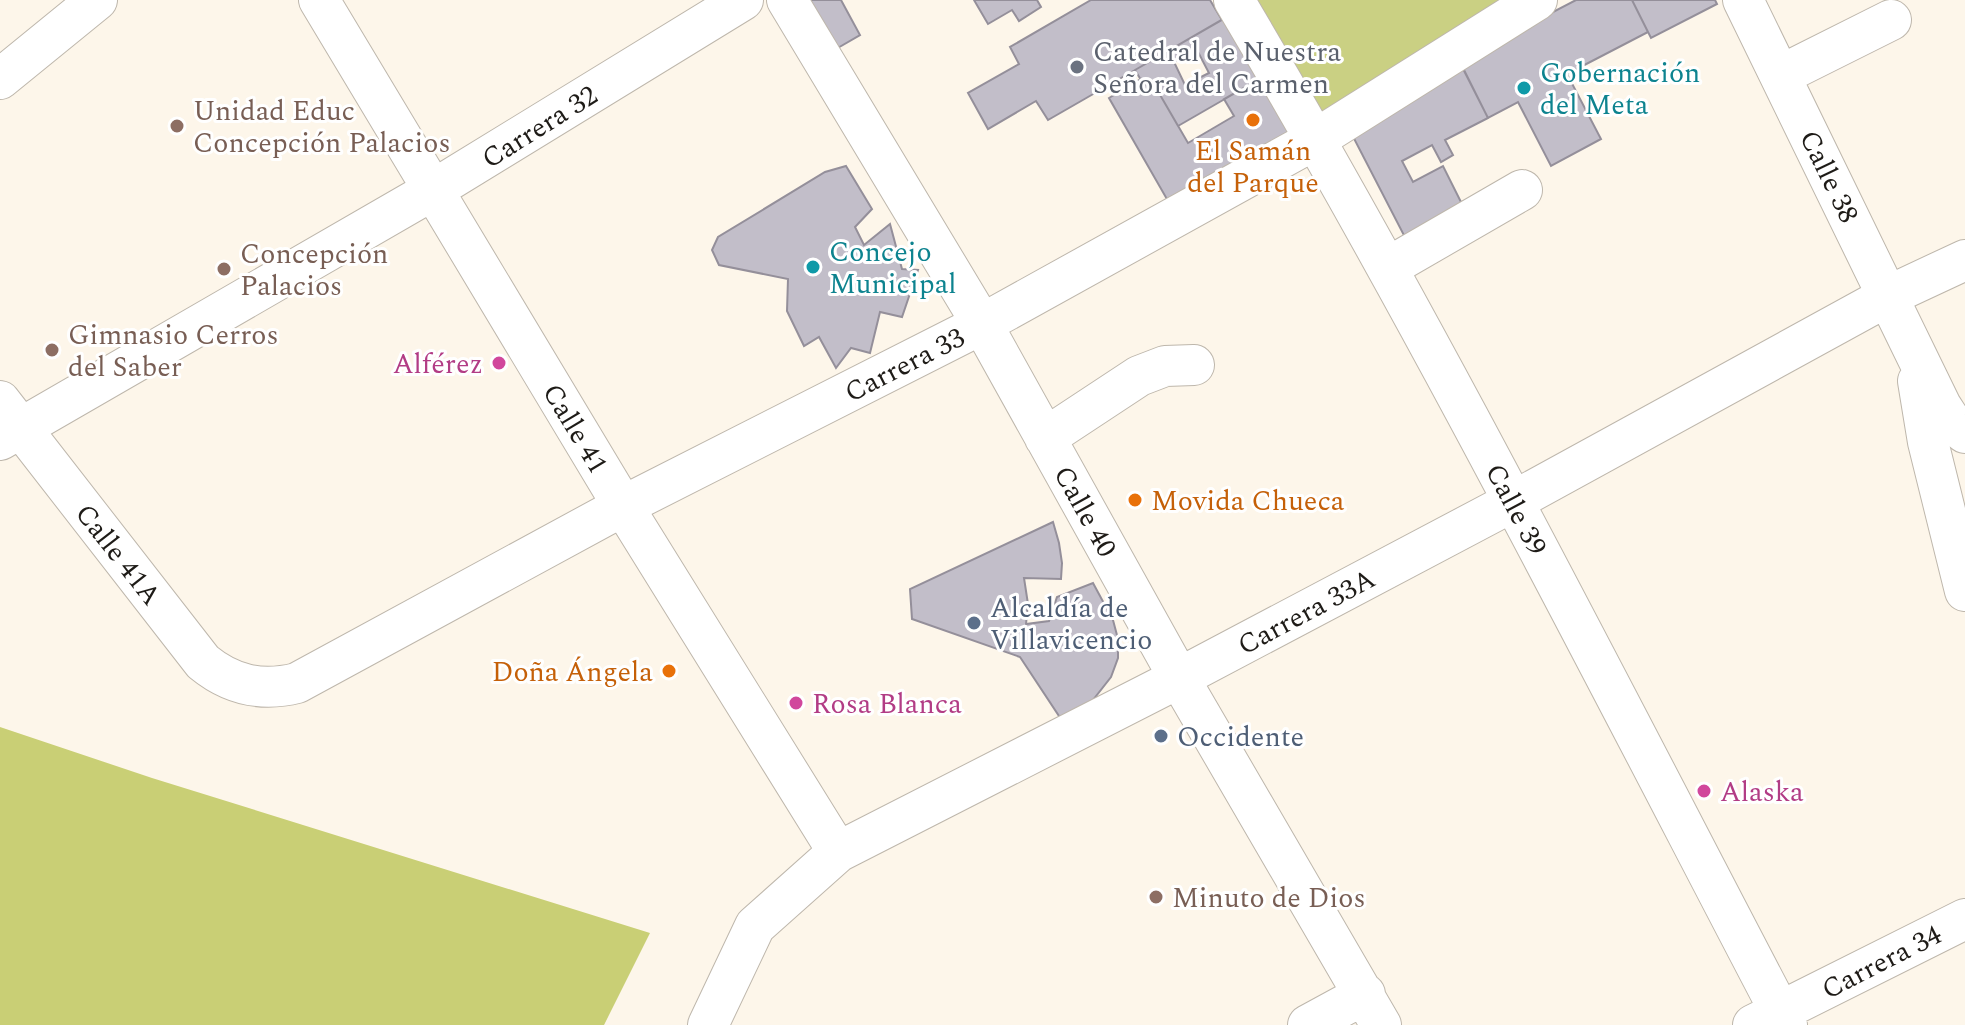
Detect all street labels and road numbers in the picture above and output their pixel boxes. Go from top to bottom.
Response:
street label: Carrera 32 [473,75,606,180]
street label: Calle 38 [1788,123,1870,231]
street label: Carrera 33 [837,317,972,414]
street label: Calle 41 [531,375,619,482]
street label: Calle 39 [1473,456,1558,563]
street label: Calle 40 [1042,458,1127,565]
street label: Calle 41A [64,494,172,615]
street label: Carrera 33A [1230,558,1383,667]
street label: Carrera 34 [1814,914,1949,1011]

